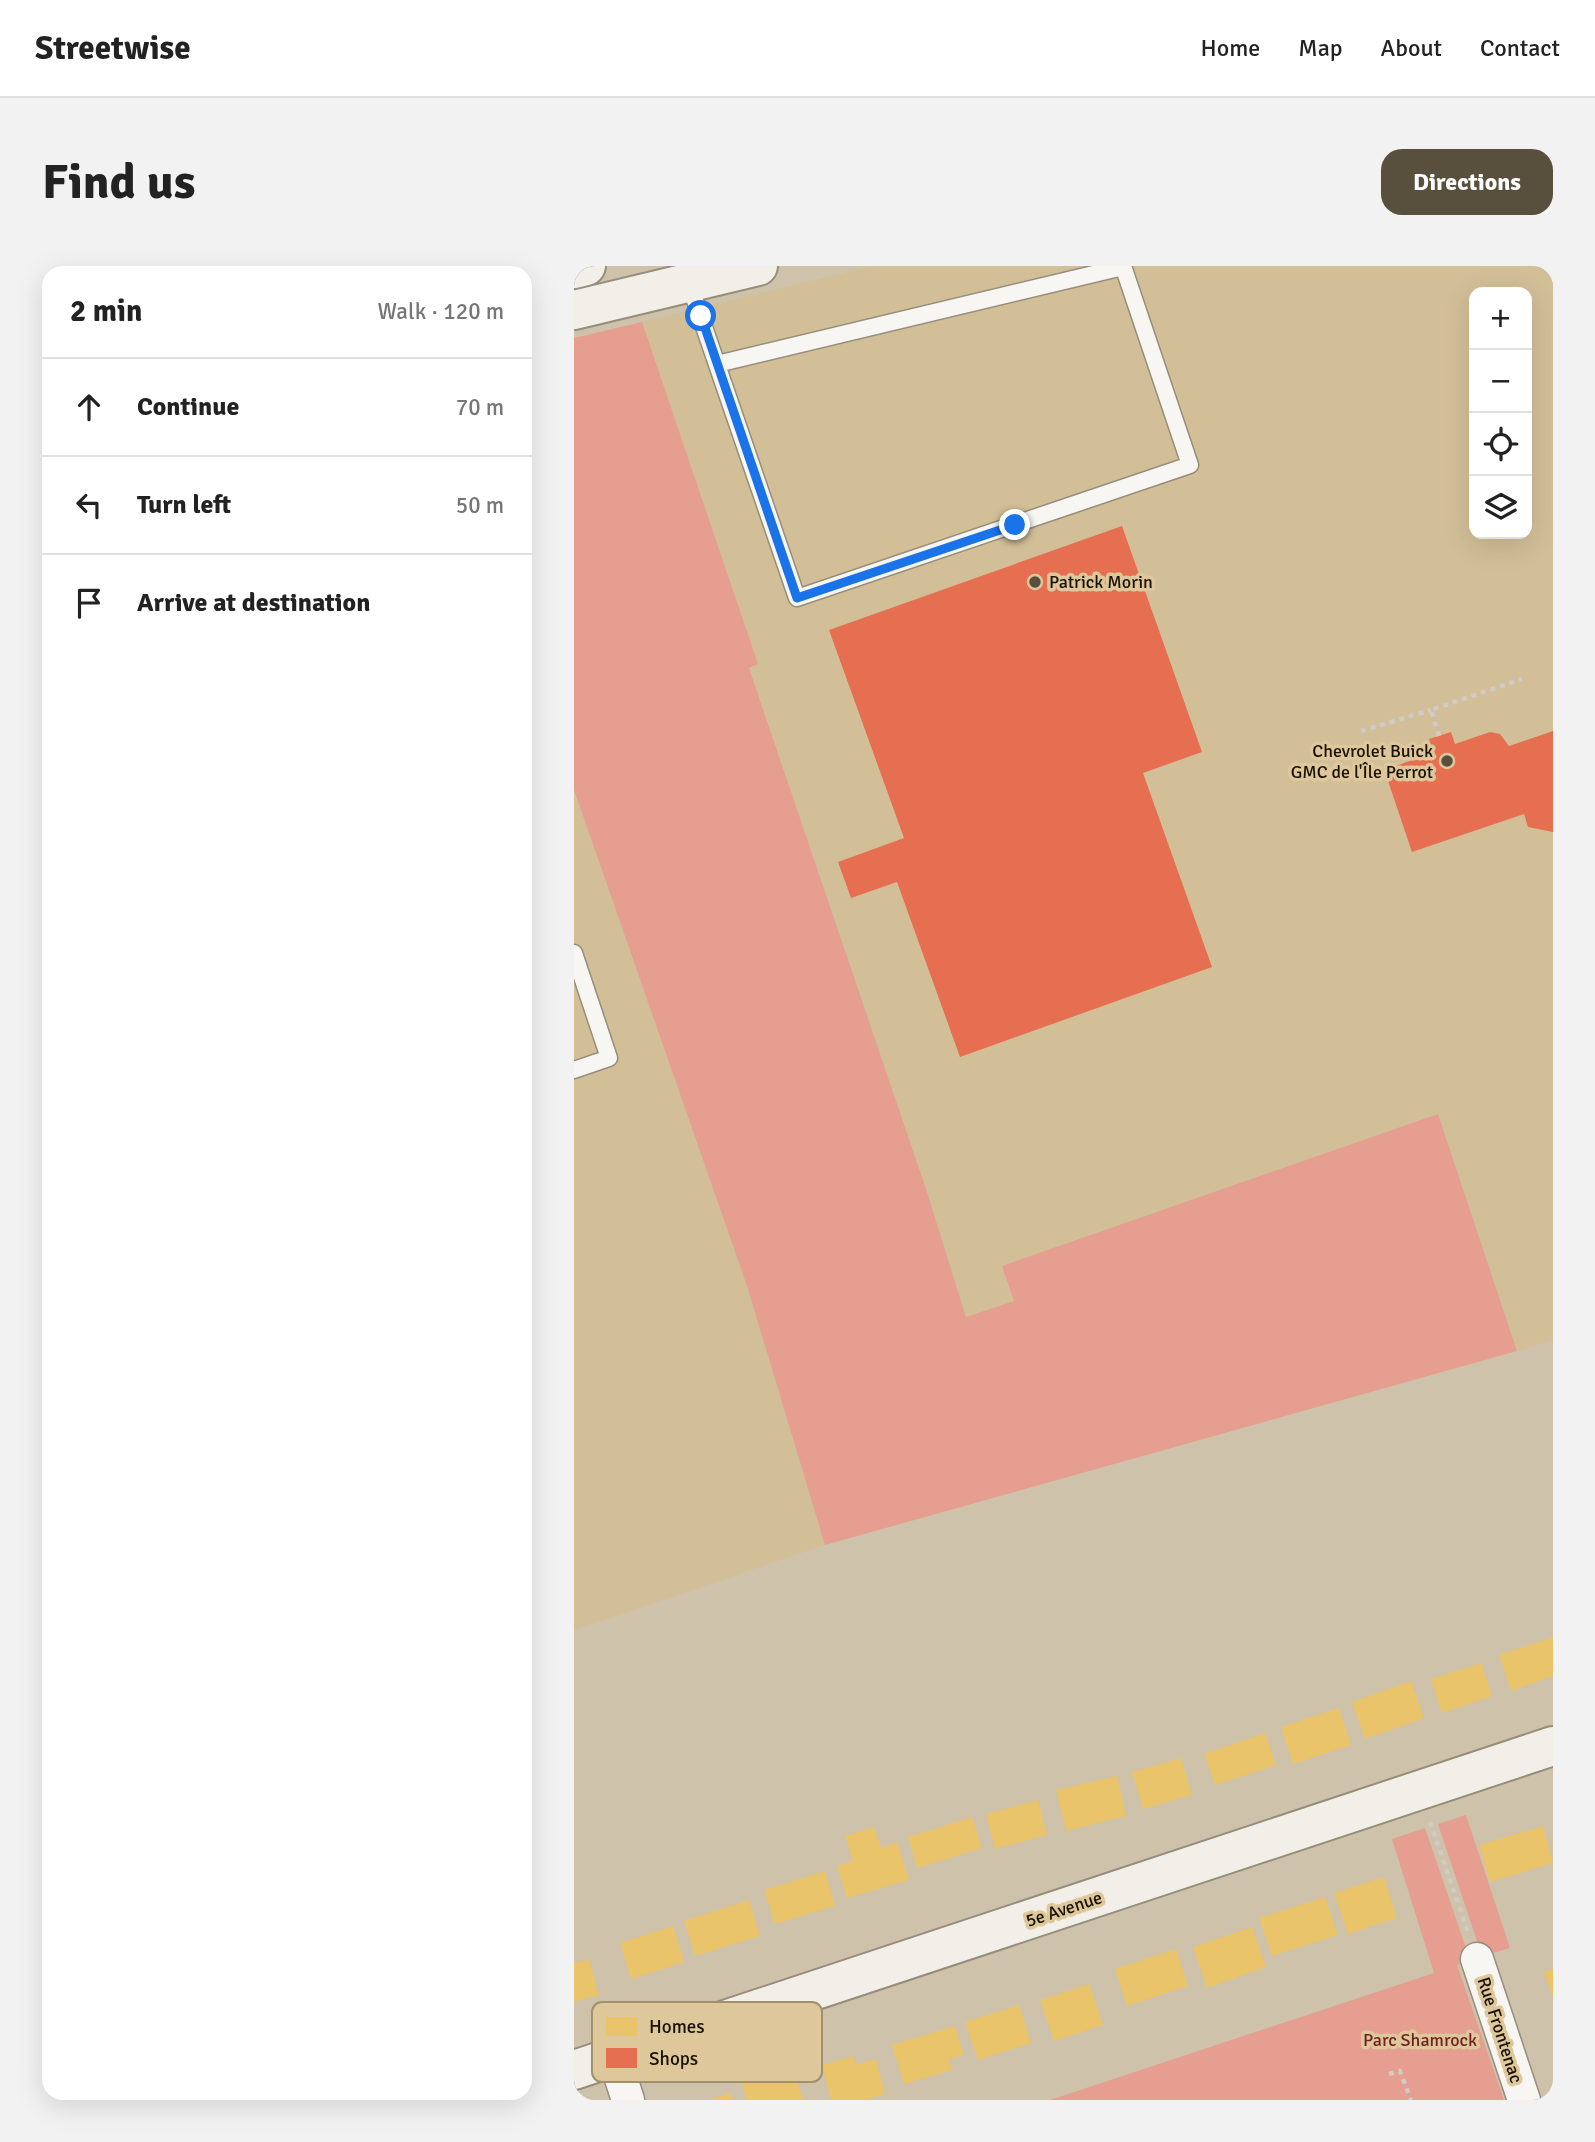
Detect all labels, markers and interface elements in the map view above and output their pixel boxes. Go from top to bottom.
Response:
text: Streetwise [35,28,191,69]
text: Home [1200,33,1260,63]
text: Map [1298,33,1343,63]
text: About [1381,33,1442,63]
text: Contact [1480,33,1560,63]
button: Directions [1381,149,1553,215]
text: Find us [42,152,195,212]
map controls [1469,287,1532,539]
button: + [1469,287,1532,350]
text: 2 min [70,293,142,330]
text: Walk · 120 m [378,297,504,326]
route start [685,300,716,331]
button: − [1469,350,1532,413]
icon: ahead [70,388,108,426]
text: Continue [137,391,239,423]
text: 70 m [456,393,504,422]
button: locate [1469,413,1532,476]
button: layers [1469,476,1532,539]
icon: left [70,486,108,524]
text: Turn left [137,489,231,521]
text: 50 m [456,491,504,520]
route end [999,509,1030,540]
place label: Patrick Morin [1049,571,1153,593]
marker: Patrick Morin [1027,574,1043,590]
icon: arrive [70,584,108,622]
text: Arrive at destination [137,587,370,619]
place label: Chevrolet Buick GMC de l'Île Perrot [1291,740,1433,783]
marker: Chevrolet Buick GMC de l'Île Perrot [1439,753,1455,769]
street label: 5e Avenue [1023,1886,1105,1932]
street label: Rue Frontenac [1473,1974,1527,2086]
legend [592,2002,822,2082]
text: Homes [649,2015,705,2039]
park label: Parc Shamrock [1363,2029,1477,2051]
text: Shops [649,2047,698,2071]

